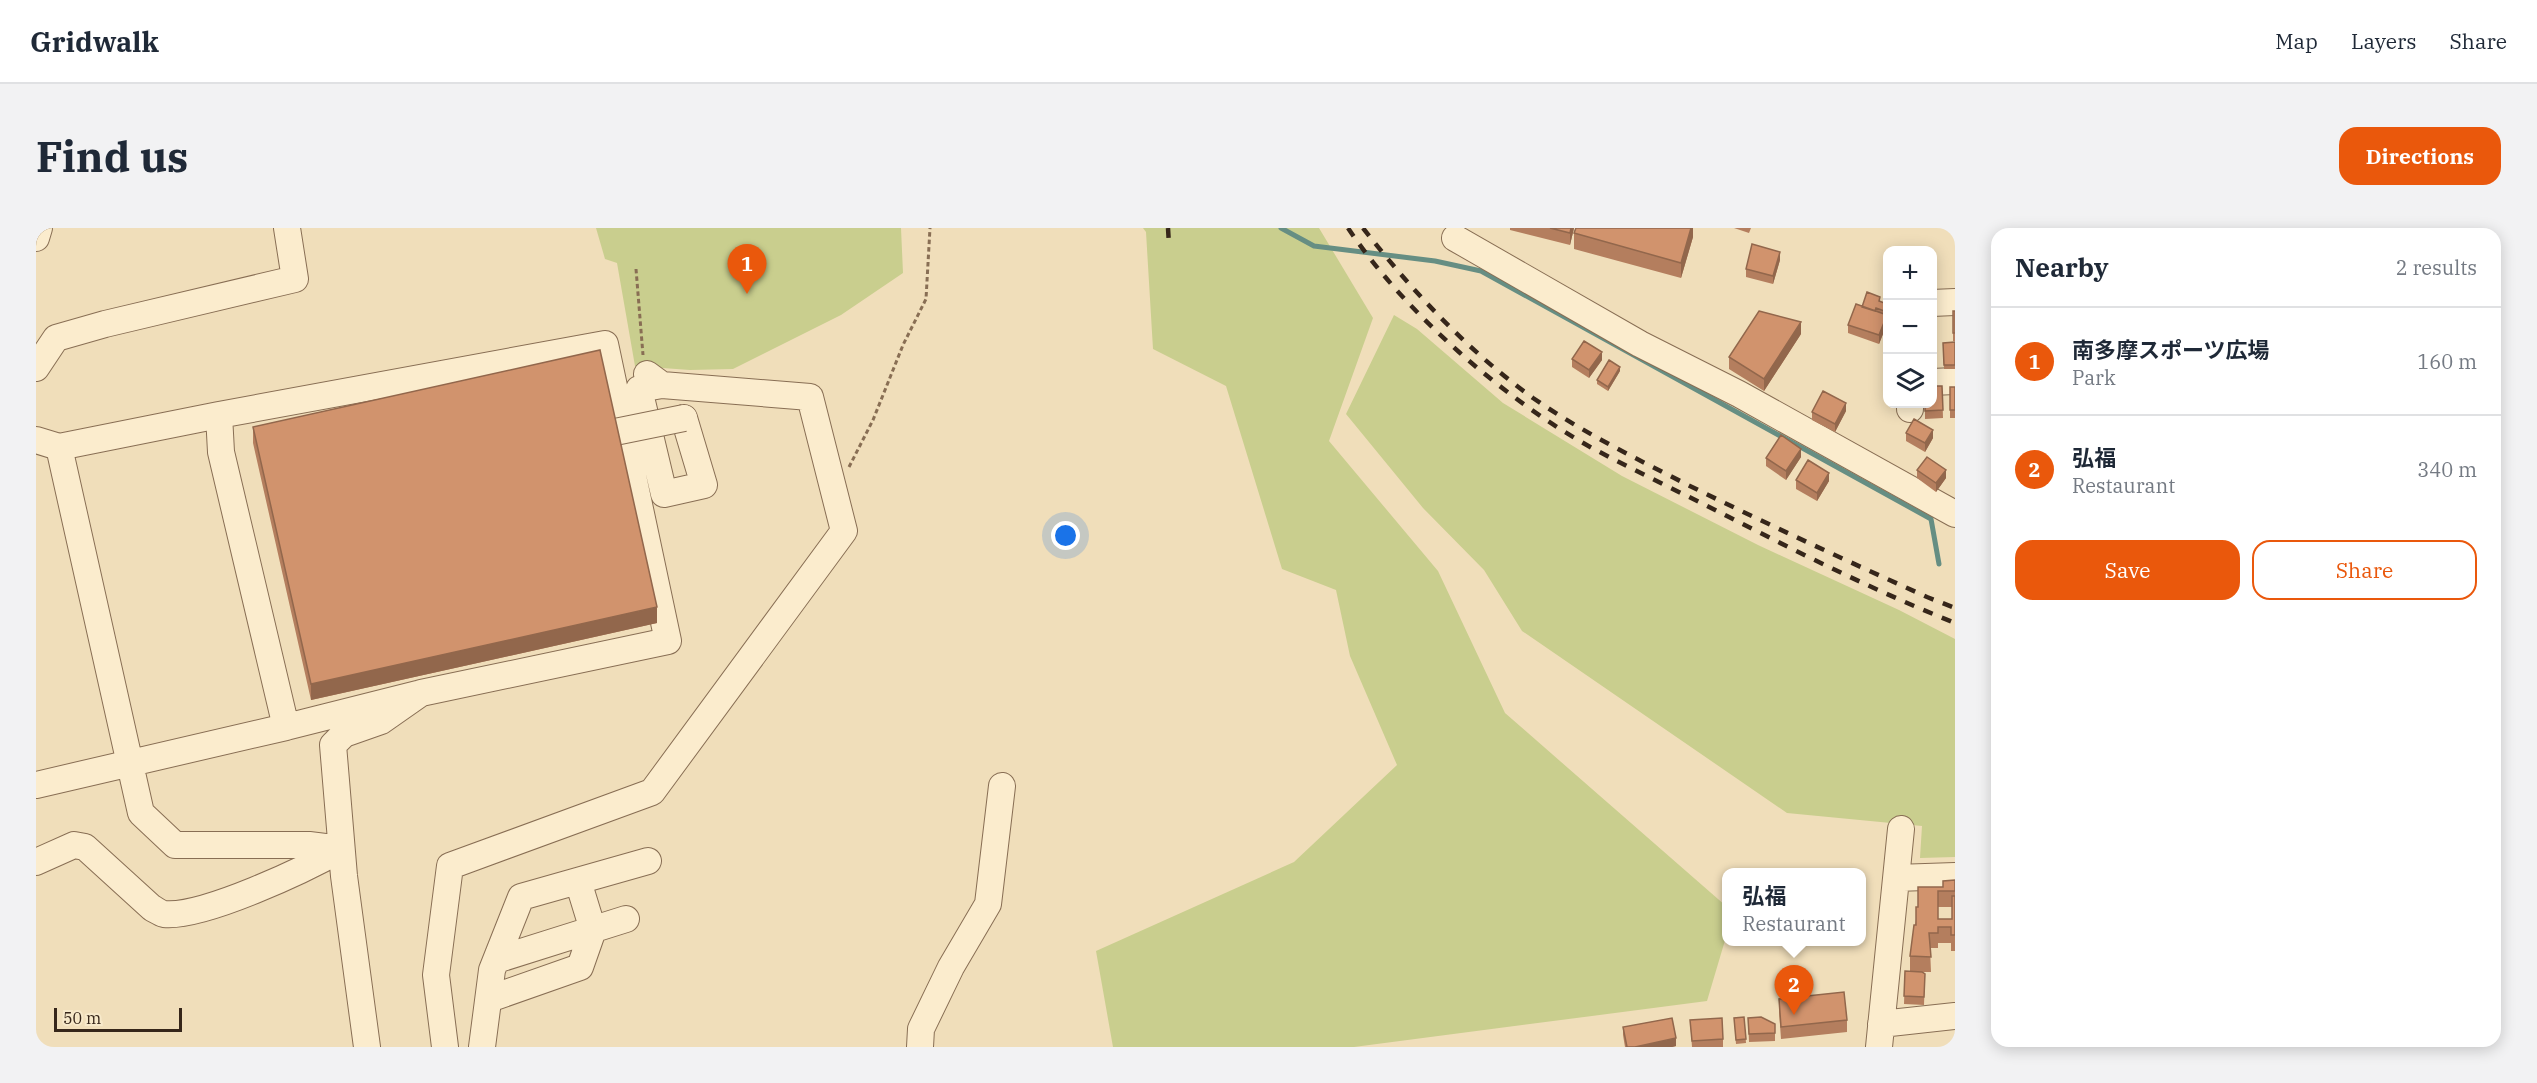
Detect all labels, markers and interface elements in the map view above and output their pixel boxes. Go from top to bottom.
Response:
text: Gridwalk [30,23,159,60]
text: Map [2275,27,2318,55]
text: Layers [2351,27,2417,55]
text: Share [2450,27,2507,55]
button: Directions [2339,127,2501,185]
text: Find us [36,129,188,184]
pin: 1 [728,244,766,294]
map controls [1883,246,1937,408]
button: + [1883,246,1937,300]
text: Nearby [2015,250,2109,284]
text: 2 results [2396,254,2477,281]
button: − [1883,300,1937,354]
text: 南多摩スポーツ広場 [2072,335,2270,364]
text: 1 [2029,348,2041,375]
text: 160 m [2417,348,2477,375]
button: layers [1883,354,1937,408]
text: Park [2072,364,2116,391]
text: 弘福 [2072,443,2116,472]
text: 2 [2029,456,2041,483]
text: 340 m [2417,456,2477,483]
text: Restaurant [2072,472,2175,499]
your location [1051,521,1080,550]
button: Save [2015,540,2240,600]
button: Share [2252,540,2477,600]
popup [1722,868,1866,946]
text: 弘福 [1742,881,1786,910]
text: Restaurant [1742,910,1846,937]
pin: 2 [1774,966,1814,1015]
scale bar [54,1005,182,1032]
text: 50 m [63,1008,101,1028]

